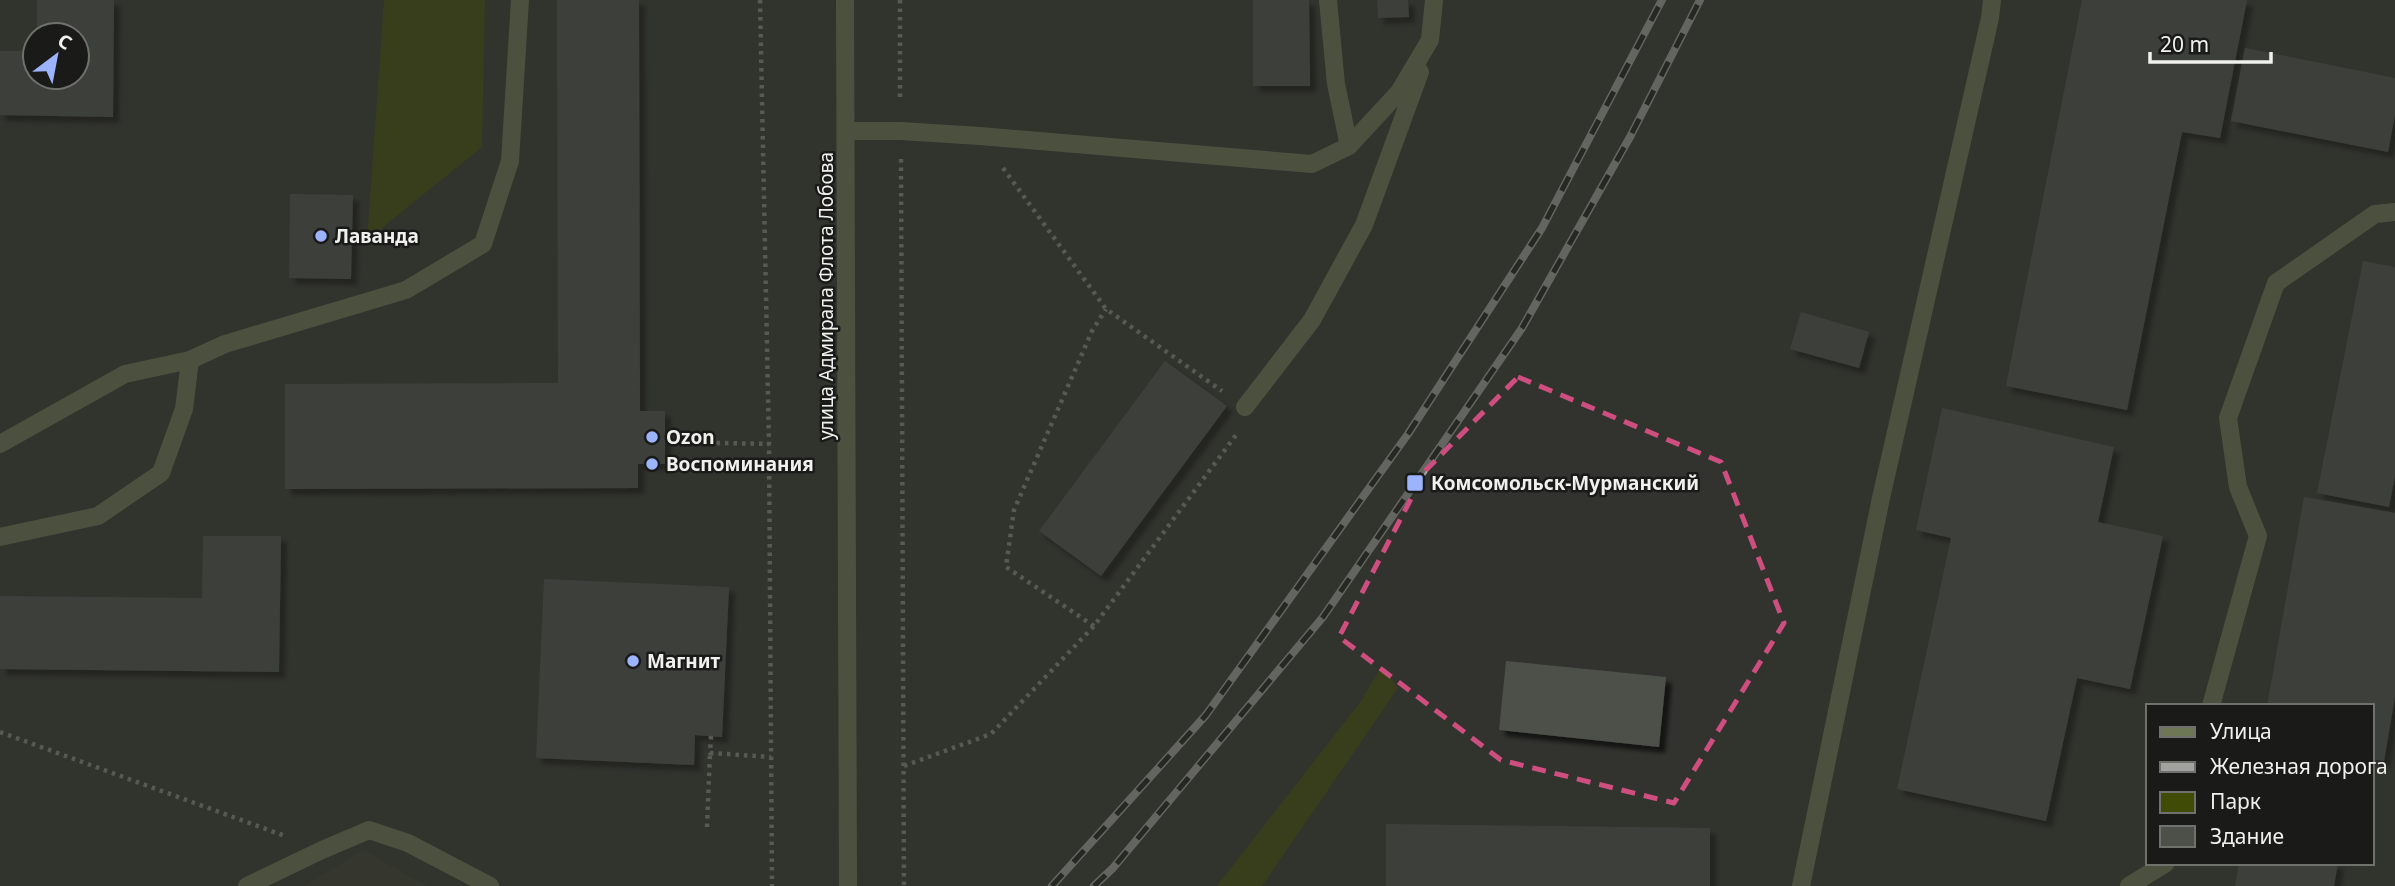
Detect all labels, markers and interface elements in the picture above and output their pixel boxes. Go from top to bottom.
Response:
north arrow [21,21,91,91]
scale bar [2150,21,2271,65]
text: С [53,27,77,56]
text: 20 m [2160,30,2209,58]
street label: улица Адмирала Флота Лобова [813,152,839,440]
place label: Лаванда [335,223,419,249]
marker: Лаванда [313,228,329,244]
place label: Ozon [666,424,715,450]
marker: Ozon [644,429,660,445]
place label: Воспоминания [666,451,814,477]
marker: Воспоминания [644,456,660,472]
place label: Комсомольск-Мурманский [1431,470,1699,496]
marker: Комсомольск-Мурманский [1405,473,1425,493]
place label: Магнит [647,648,721,674]
marker: Магнит [625,653,641,669]
legend [2146,704,2374,865]
text: Улица [2210,717,2272,745]
text: Железная дорога [2210,752,2388,780]
text: Парк [2210,787,2261,815]
text: Здание [2210,822,2284,850]

